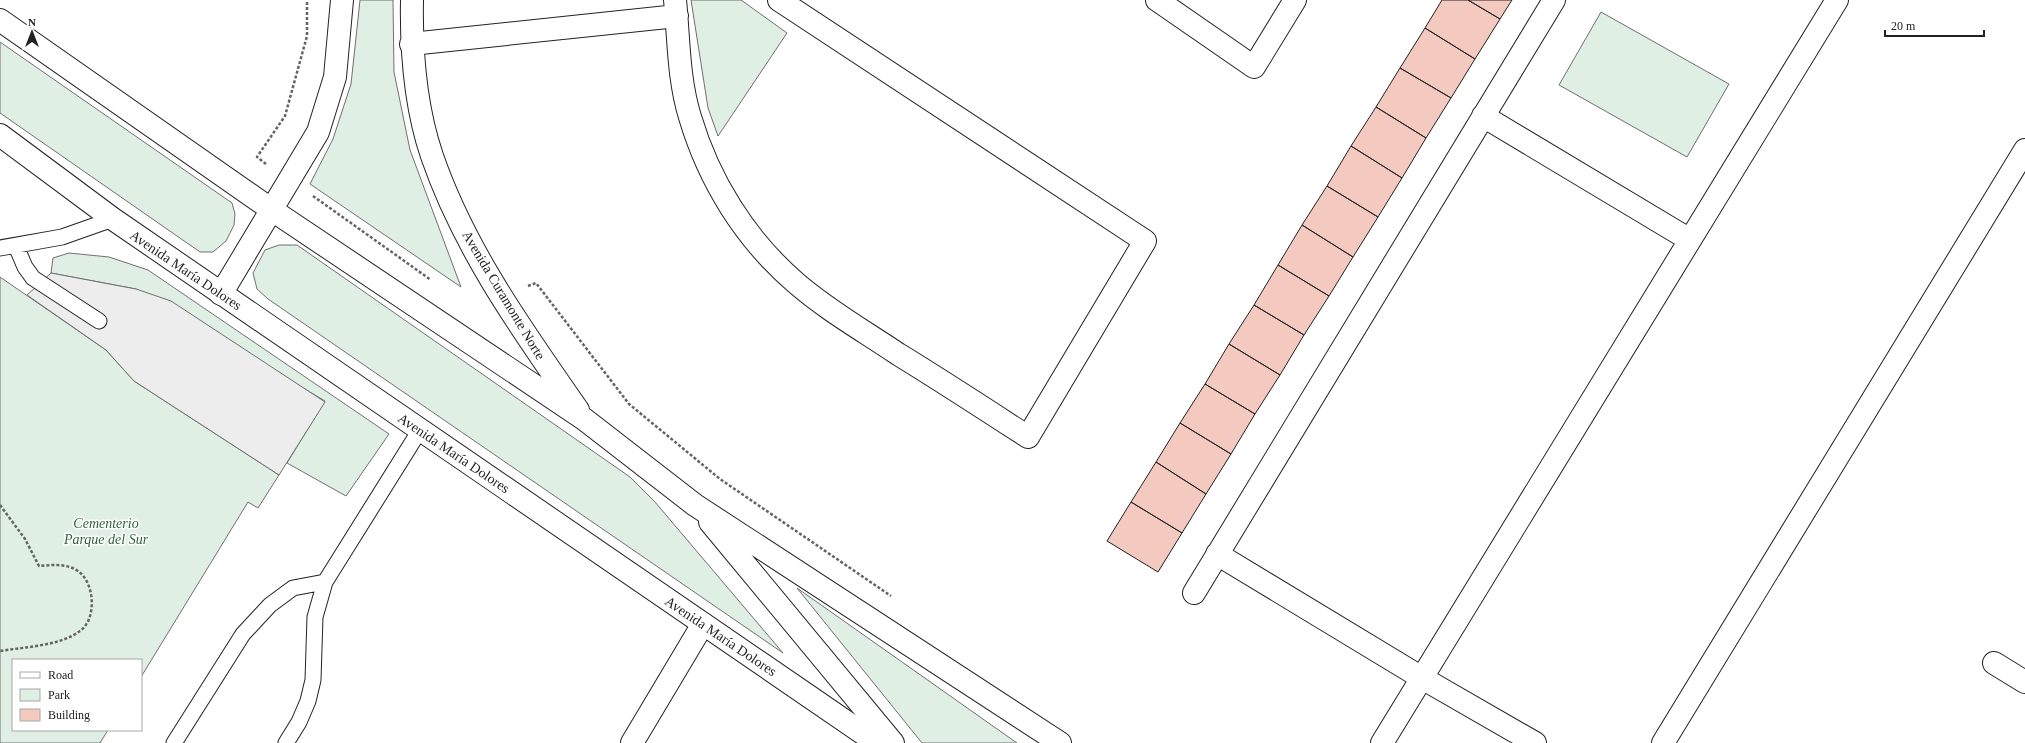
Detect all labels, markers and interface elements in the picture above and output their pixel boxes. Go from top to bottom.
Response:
north arrow [12,12,52,52]
scale bar [1885,12,1984,38]
text: N [28,16,36,28]
text: 20 m [1891,19,1916,33]
street label: Avenida María Dolores [127,228,244,313]
street label: Avenida Curamonte Norte [459,228,548,362]
street label: Avenida María Dolores [395,411,512,496]
park label: Cementerio Parque del Sur [63,516,149,547]
street label: Avenida María Dolores [662,594,779,679]
legend [12,659,142,731]
text: Road [48,668,73,682]
text: Park [48,688,70,702]
text: Building [48,708,90,722]

